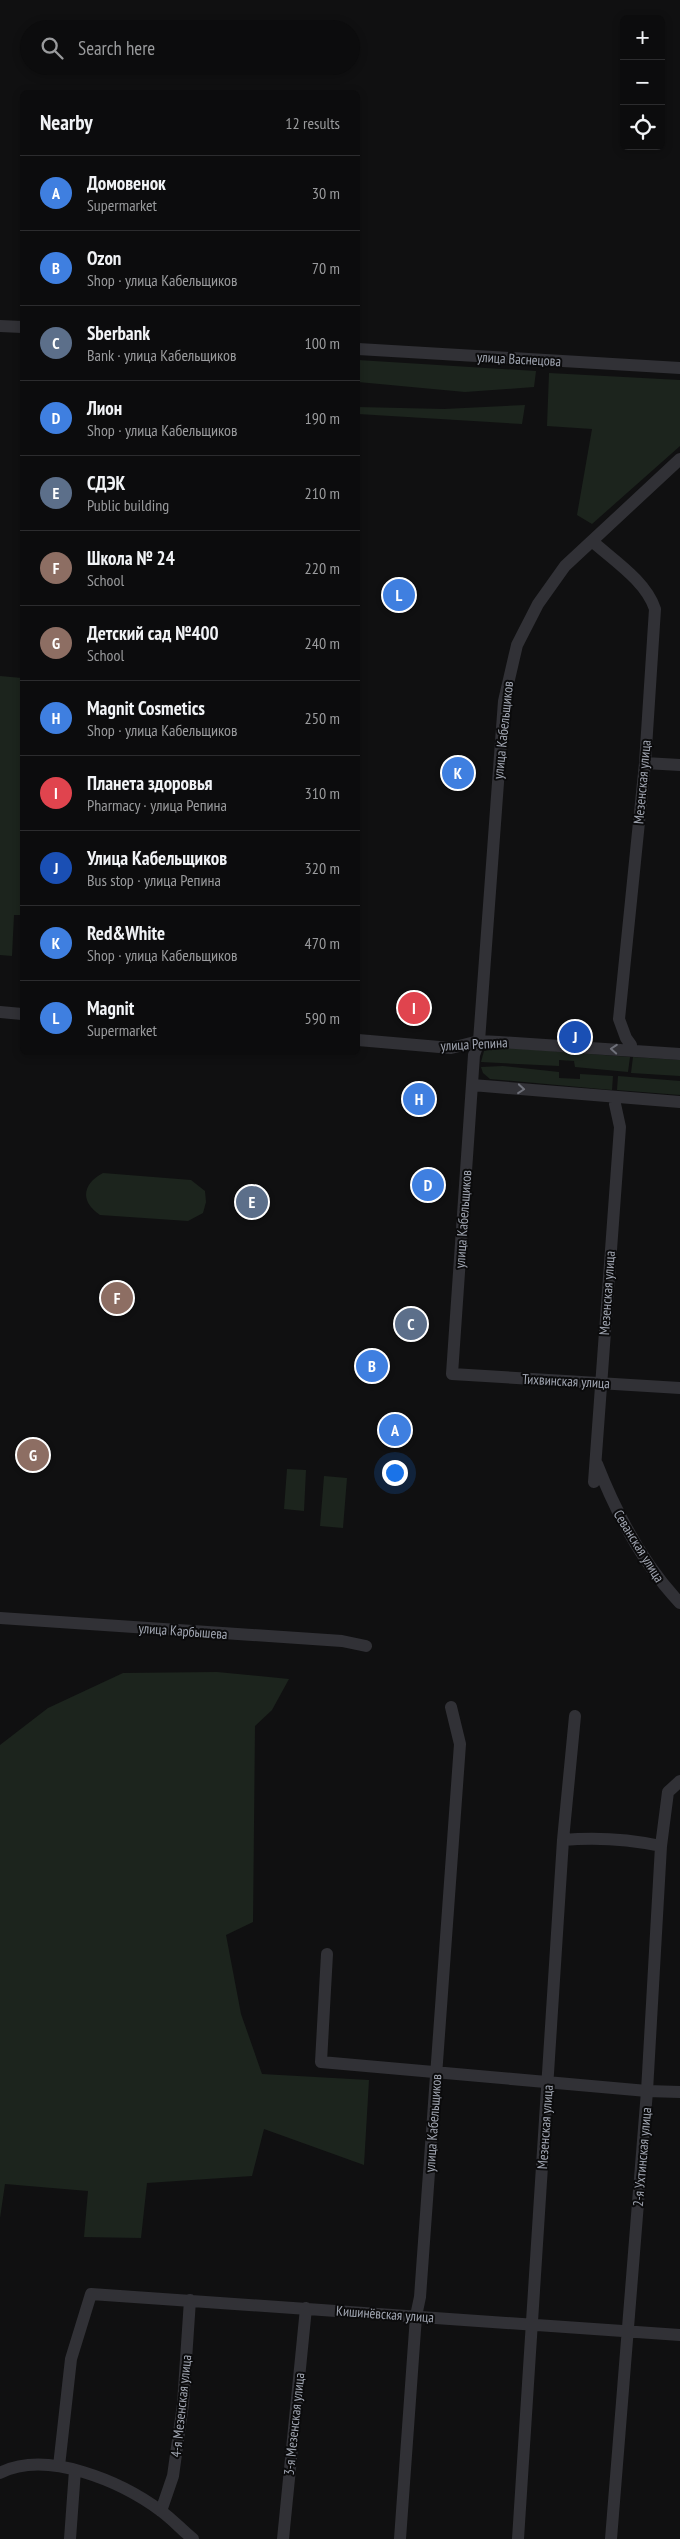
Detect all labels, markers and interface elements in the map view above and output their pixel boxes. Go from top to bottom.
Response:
map controls [620,15,665,150]
button: + [620,15,665,60]
search box [20,20,360,75]
icon: search [38,34,66,62]
text: Search here [78,36,155,60]
button: − [620,60,665,105]
button: locate [620,105,665,150]
text: Nearby [40,109,93,136]
text: 12 results [285,113,340,133]
text: Домовенок [87,171,166,195]
text: A [52,183,60,203]
text: 30 m [312,183,340,203]
text: Supermarket [87,195,157,215]
text: Ozon [87,246,121,270]
text: B [52,258,60,278]
text: 70 m [312,258,340,278]
text: Shop · улица Кабельщиков [87,270,237,290]
text: Sberbank [87,321,150,345]
text: C [52,333,60,353]
text: 100 m [305,333,340,353]
text: Bank · улица Кабельщиков [87,345,236,365]
street label: улица Васнецова [476,348,562,370]
text: Лион [87,396,122,420]
text: D [52,408,60,428]
text: 190 m [305,408,340,428]
text: Shop · улица Кабельщиков [87,420,237,440]
text: СДЭК [87,471,125,495]
text: E [53,483,59,503]
text: 210 m [305,483,340,503]
text: Public building [87,495,169,515]
text: Школа № 24 [87,546,175,570]
text: F [53,558,59,578]
text: 220 m [305,558,340,578]
text: School [87,570,124,590]
pin: L [383,576,415,614]
text: Детский сад №400 [87,621,219,645]
text: G [52,633,60,653]
text: 240 m [305,633,340,653]
text: School [87,645,124,665]
street label: улица Кабельщиков [489,680,517,780]
text: Magnit Cosmetics [87,696,205,720]
text: H [52,708,60,728]
text: 250 m [305,708,340,728]
text: Shop · улица Кабельщиков [87,720,237,740]
street label: Мезенская улица [629,739,655,825]
pin: K [442,754,474,792]
text: Планета здоровья [87,771,213,795]
text: I [54,783,58,803]
text: 310 m [305,783,340,803]
text: Pharmacy · улица Репина [87,795,227,815]
text: Улица Кабельщиков [87,846,227,870]
text: J [54,858,58,878]
text: 320 m [305,858,340,878]
text: Bus stop · улица Репина [87,870,221,890]
text: Red&White [87,921,165,945]
text: K [52,933,60,953]
text: 470 m [305,933,340,953]
text: Shop · улица Кабельщиков [87,945,237,965]
pin: I [398,989,430,1027]
text: Magnit [87,996,134,1020]
text: L [53,1008,59,1028]
text: 590 m [305,1008,340,1028]
pin: J [559,1018,591,1056]
text: Supermarket [87,1020,157,1040]
street label: улица Репина [440,1033,508,1055]
one-way arrow [610,1044,618,1055]
pin: H [403,1080,435,1118]
one-way arrow [517,1083,525,1094]
pin: D [412,1166,444,1204]
street label: улица Кабельщиков [451,1169,475,1269]
pin: E [236,1183,268,1221]
street label: Мезенская улица [595,1250,619,1336]
pin: F [101,1279,133,1317]
pin: C [395,1305,427,1343]
pin: B [356,1347,388,1385]
street label: Тихвинская улица [522,1370,610,1392]
pin: A [379,1411,411,1449]
pin: G [17,1436,49,1474]
your location [382,1460,408,1486]
street label: Севанская улица [610,1506,668,1586]
street label: улица Карбышева [138,1619,228,1643]
street label: улица Кабельщиков [421,2073,445,2173]
street label: Мезенская улица [533,2084,557,2170]
street label: 2-я Ухтинская улица [629,2107,655,2207]
street label: Кишинёвская улица [335,2302,435,2326]
street label: 4-я Мезенская улица [167,2354,195,2458]
street label: 3-я Мезенская улица [280,2372,308,2476]

